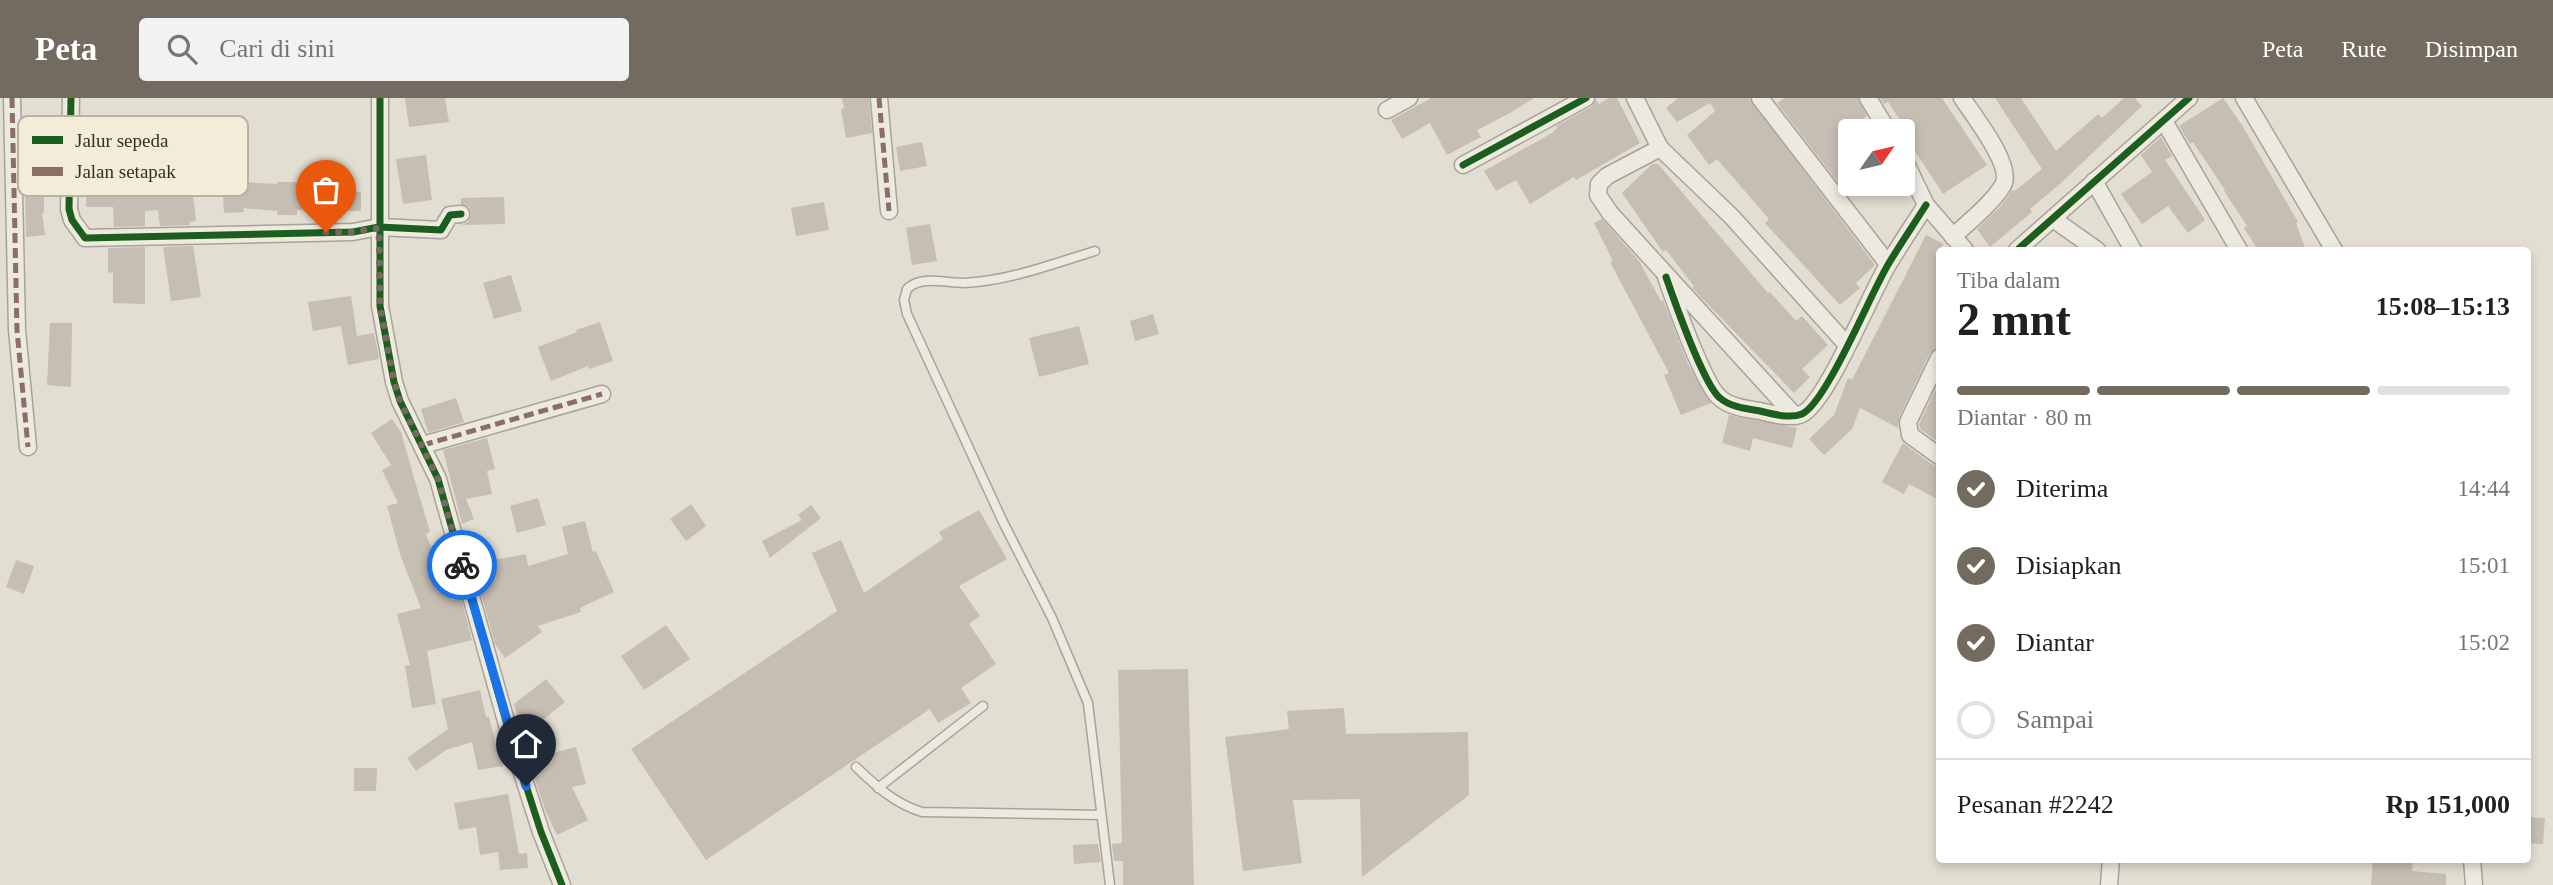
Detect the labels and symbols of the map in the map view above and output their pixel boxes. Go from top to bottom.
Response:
legend [18,116,248,196]
north arrow [1838,119,1914,196]
text: Jalur sepeda [75,130,169,151]
pin [296,160,356,232]
text: Jalan setapak [75,161,176,182]
courier [427,530,497,600]
pin [496,714,556,786]

